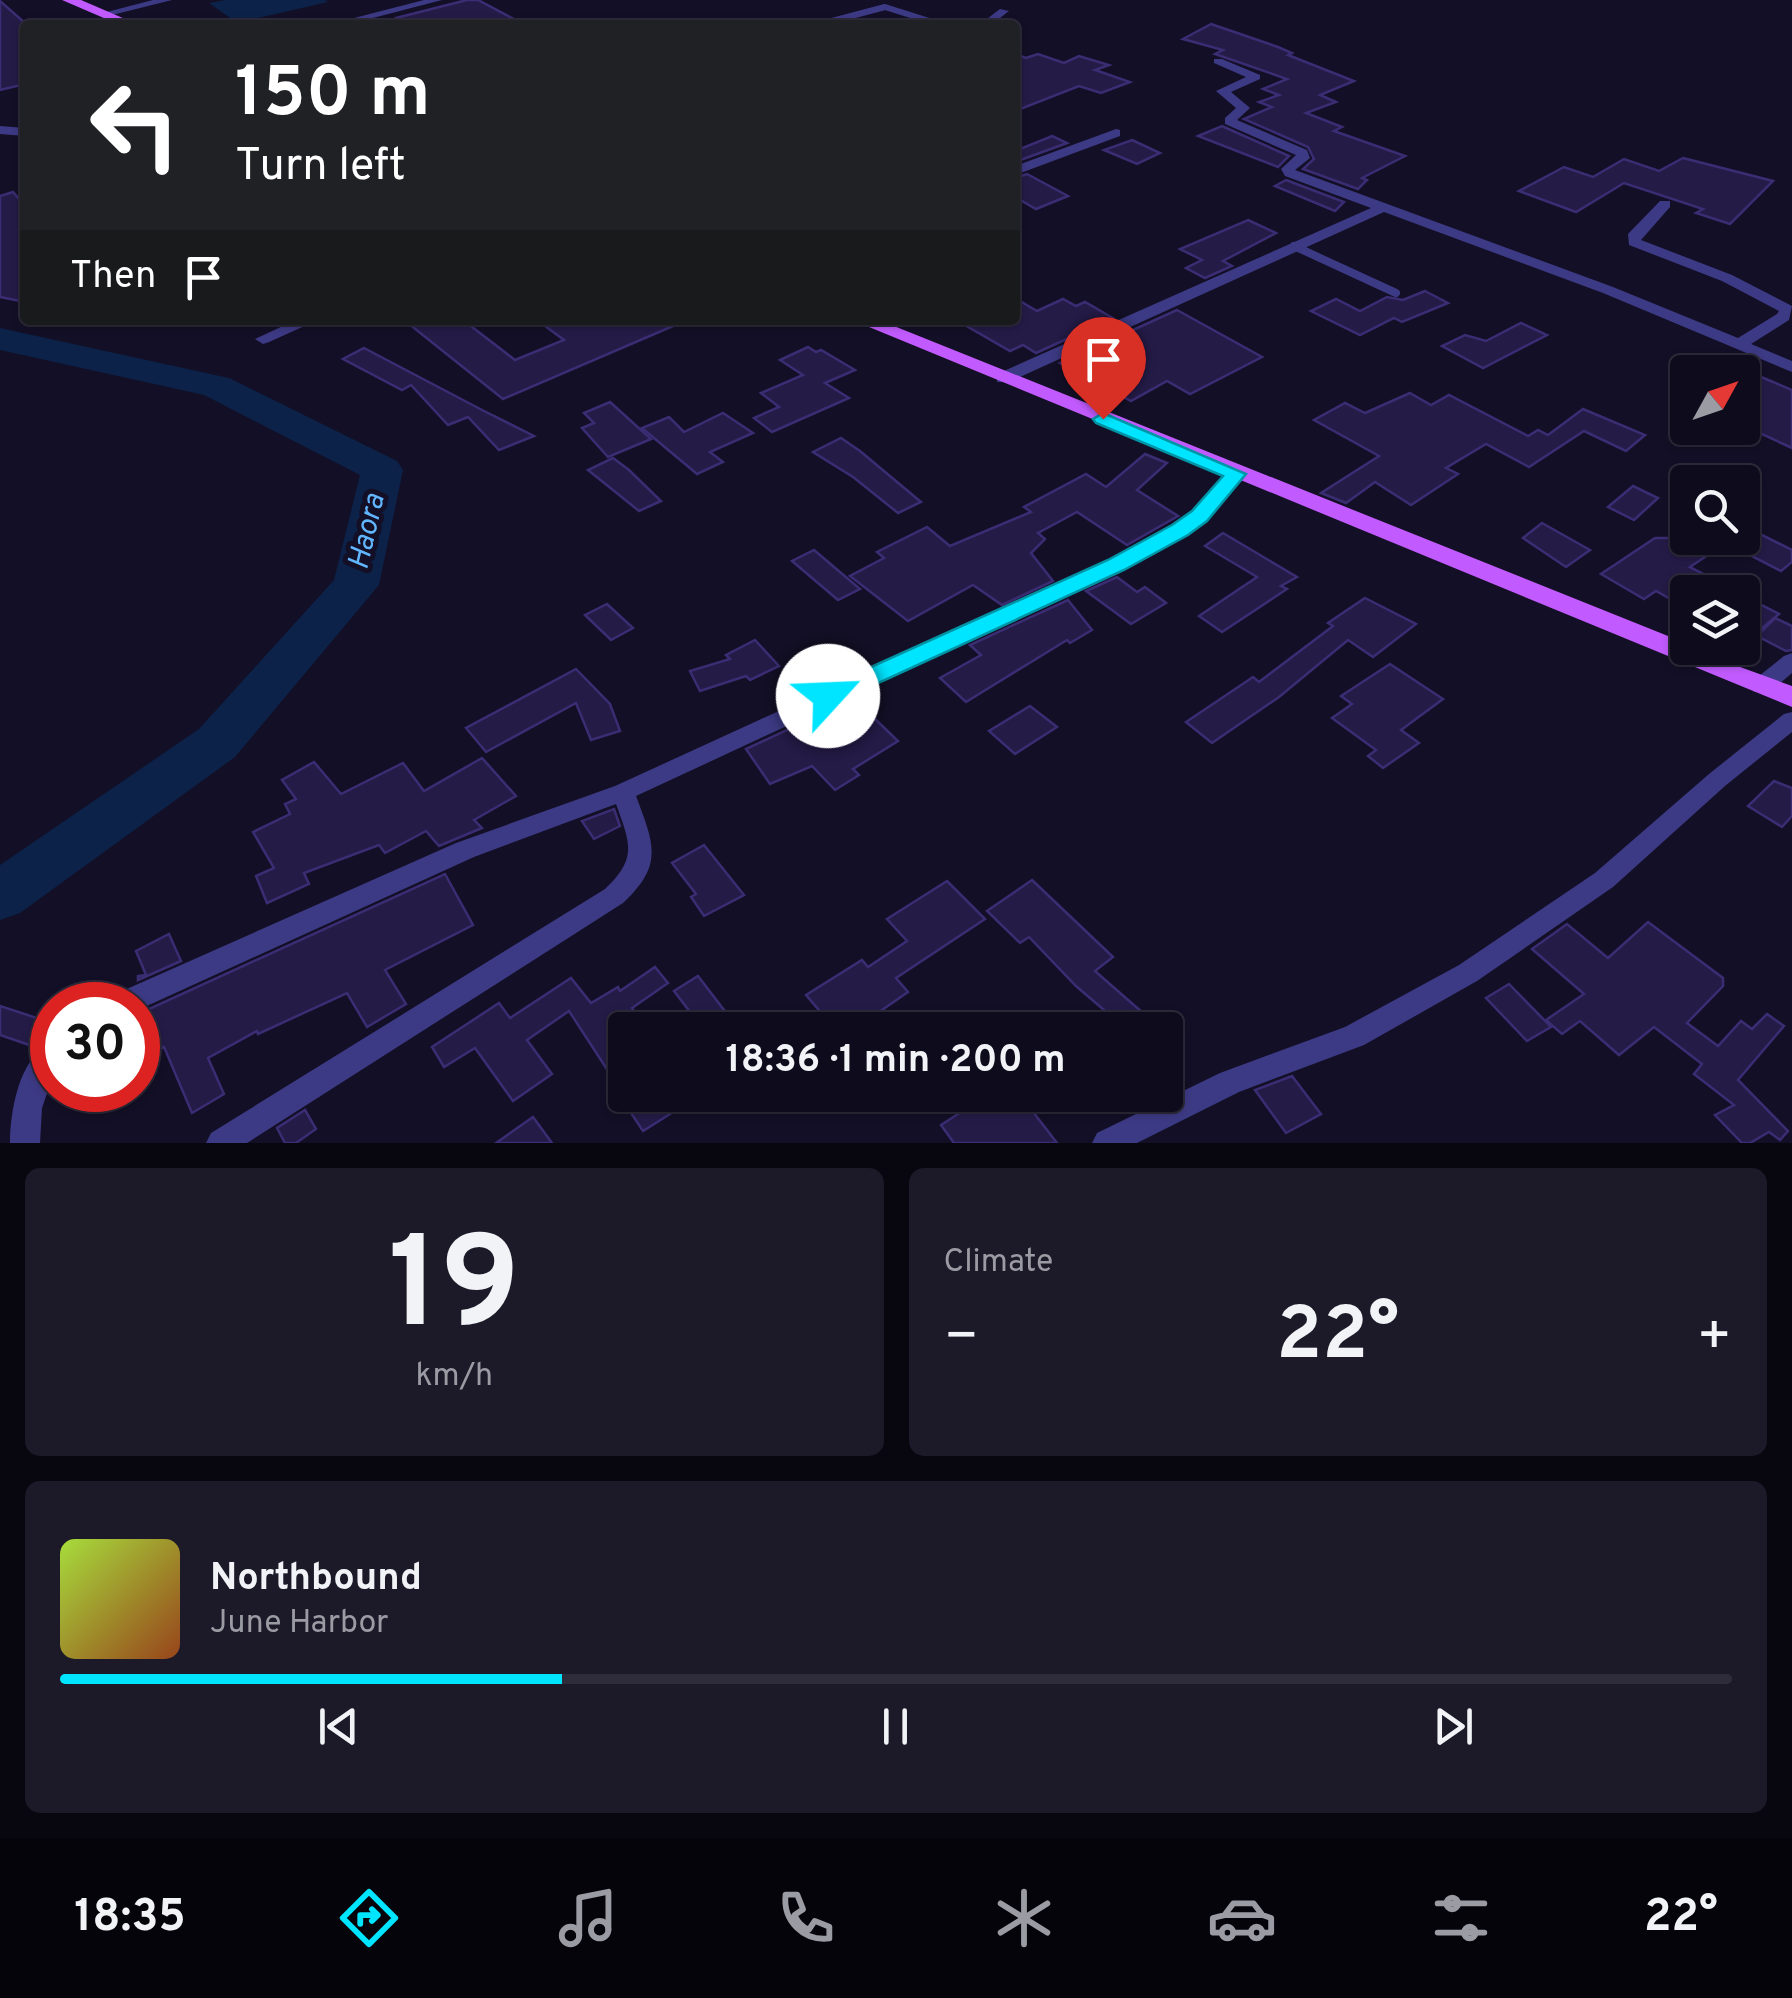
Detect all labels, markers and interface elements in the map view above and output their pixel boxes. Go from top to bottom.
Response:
text: 150 m [235,52,430,141]
icon: left [70,60,200,190]
text: Turn left [235,139,406,196]
icon: arrive [176,250,231,305]
text: Then [70,253,156,302]
pin [1061,317,1146,420]
icon: arrive [1076,332,1131,387]
north arrow [1670,355,1760,445]
map controls [1670,355,1760,665]
button: search [1670,465,1760,555]
water label: Haora [341,490,395,574]
button: layers [1670,575,1760,665]
position arrow [776,644,880,748]
speed limit sign: 30 [30,982,160,1112]
text: 18:36 · 1 min · 200 m [726,1037,1065,1086]
text: 19 [388,1209,520,1374]
text: Climate [944,1243,1053,1283]
text: 22° [1276,1291,1399,1386]
text: − [944,1304,979,1374]
text: + [1697,1304,1732,1374]
text: km/h [415,1357,493,1397]
text: Northbound [210,1555,422,1604]
text: June Harbor [210,1604,389,1644]
icon: previous [311,1699,366,1754]
icon: pause [868,1699,923,1754]
icon: next [1426,1699,1481,1754]
icon: directions [334,1883,404,1953]
icon: music [553,1883,623,1953]
icon: phone [771,1883,841,1953]
icon: climate [989,1883,1059,1953]
icon: car [1207,1883,1277,1953]
icon: filters [1426,1883,1496,1953]
text: 18:35 [74,1890,186,1947]
text: 22° [1644,1890,1718,1947]

